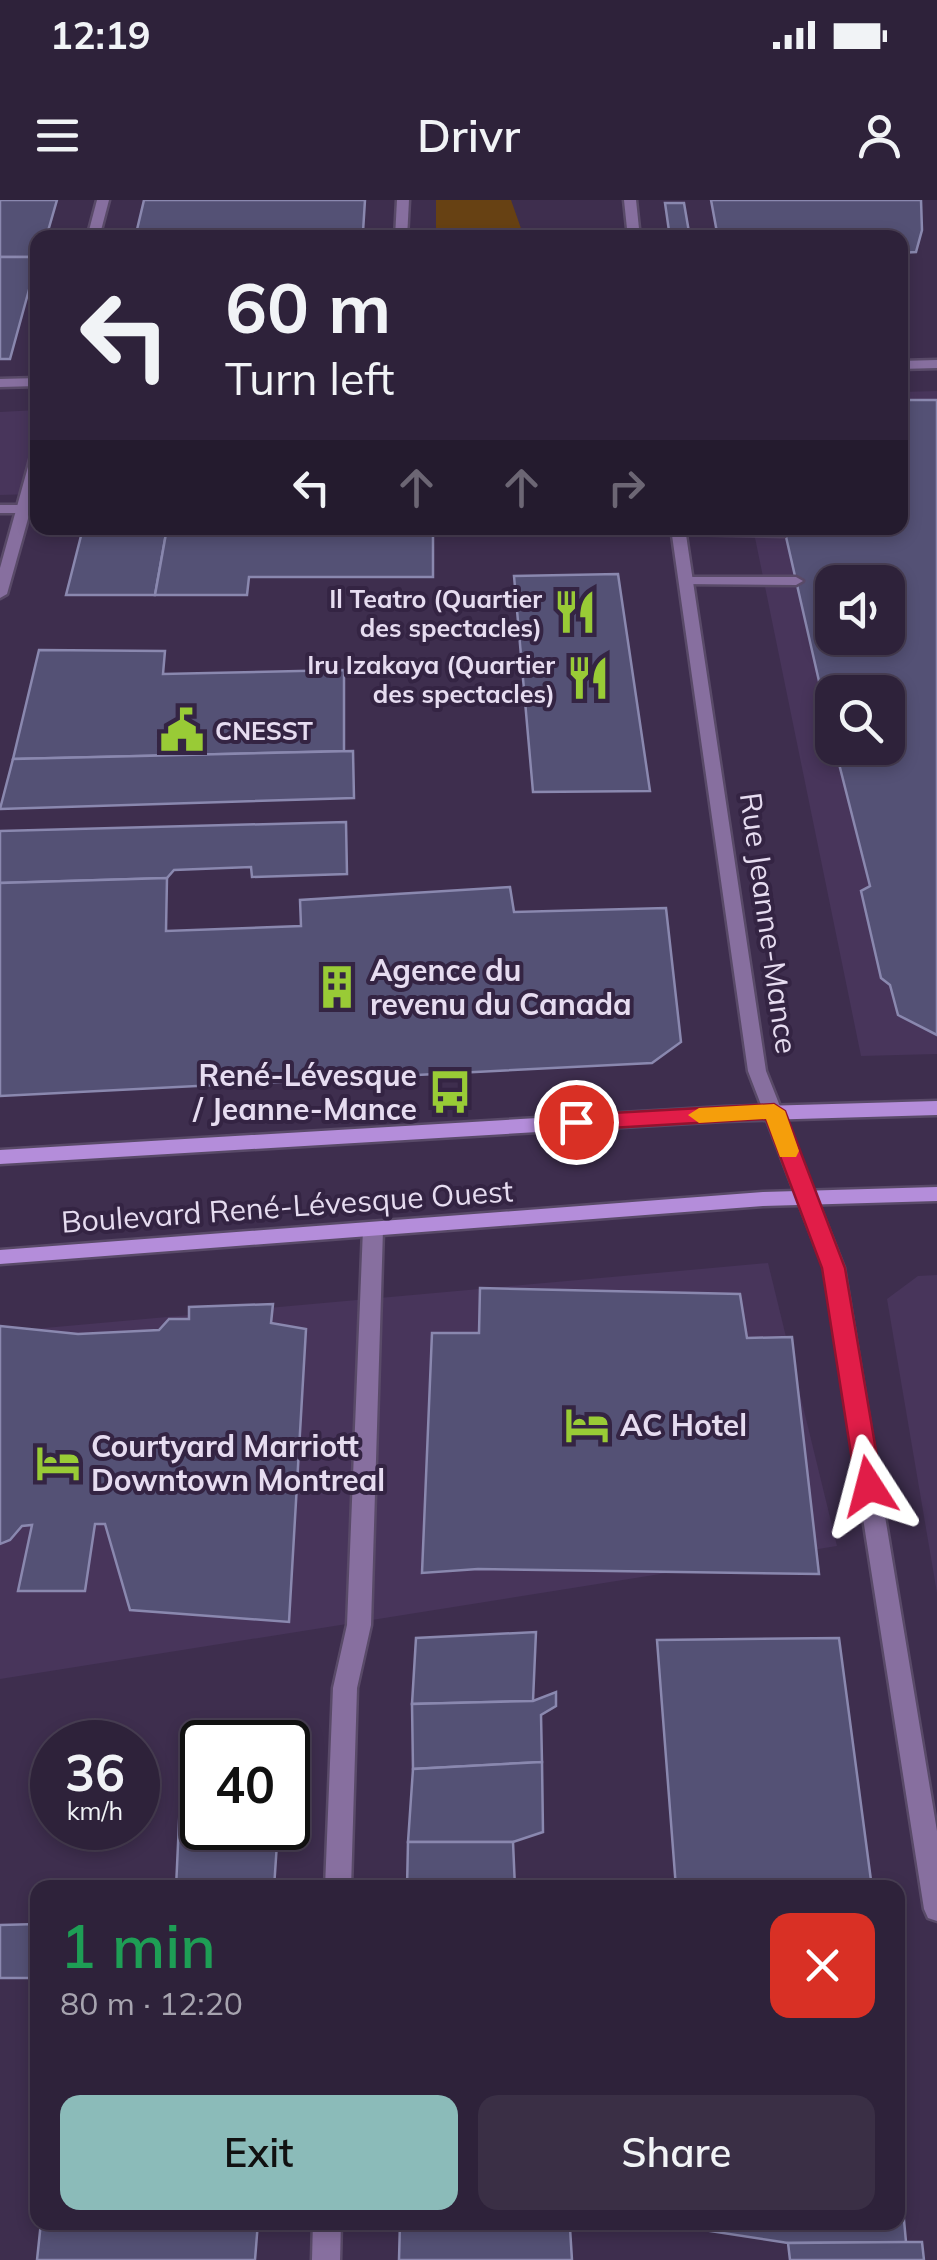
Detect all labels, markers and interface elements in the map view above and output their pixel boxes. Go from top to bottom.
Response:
text: 12:19 [50,11,151,59]
text: Drivr [417,107,520,163]
icon: menu [30,108,85,163]
icon: person [852,108,907,163]
text: 60 m [225,263,391,351]
icon: left [60,270,190,400]
text: Turn left [225,350,394,406]
icon: left [284,460,339,515]
icon: ahead [389,460,444,515]
icon: ahead [494,460,549,515]
icon: right [599,460,654,515]
map controls [815,565,905,765]
button: sound [815,565,905,655]
place label: Il Teatro (Quartier des spectacles) [329,583,542,643]
restaurant icon: Il Teatro (Quartier des spectacles) [551,588,599,636]
place label: Iru Izakaya (Quartier des spectacles) [307,649,555,709]
restaurant icon: Iru Izakaya (Quartier des spectacles) [564,654,612,702]
button: search [815,675,905,765]
public building icon: CNESST [158,706,206,754]
place label: CNESST [215,715,314,746]
street label: Rue Jeanne-Mance [732,790,806,1056]
place label: Agence du revenu du Canada [370,951,632,1023]
building icon: Agence du revenu du Canada [313,963,361,1011]
place label: René-Lévesque / Jeanne-Mance [192,1056,417,1128]
bus stop icon: René-Lévesque / Jeanne-Mance [426,1068,474,1116]
pin [534,1080,619,1165]
icon: arrive [549,1095,604,1150]
street label: Boulevard René-Lévesque Ouest [60,1171,514,1241]
hotel icon: AC Hotel [563,1401,611,1449]
place label: AC Hotel [620,1406,747,1444]
place label: Courtyard Marriott Downtown Montreal [91,1427,385,1499]
position arrow [817,1434,921,1538]
hotel icon: Courtyard Marriott Downtown Montreal [34,1439,82,1487]
speed limit sign: 40 [180,1720,310,1850]
text: 36 [65,1741,125,1804]
text: km/h [67,1795,123,1826]
text: 1 min [60,1908,216,1983]
button: close [770,1913,875,2018]
text: 80 m · 12:20 [60,1983,243,2023]
button: Exit [60,2095,458,2210]
button: Share [478,2095,875,2210]

